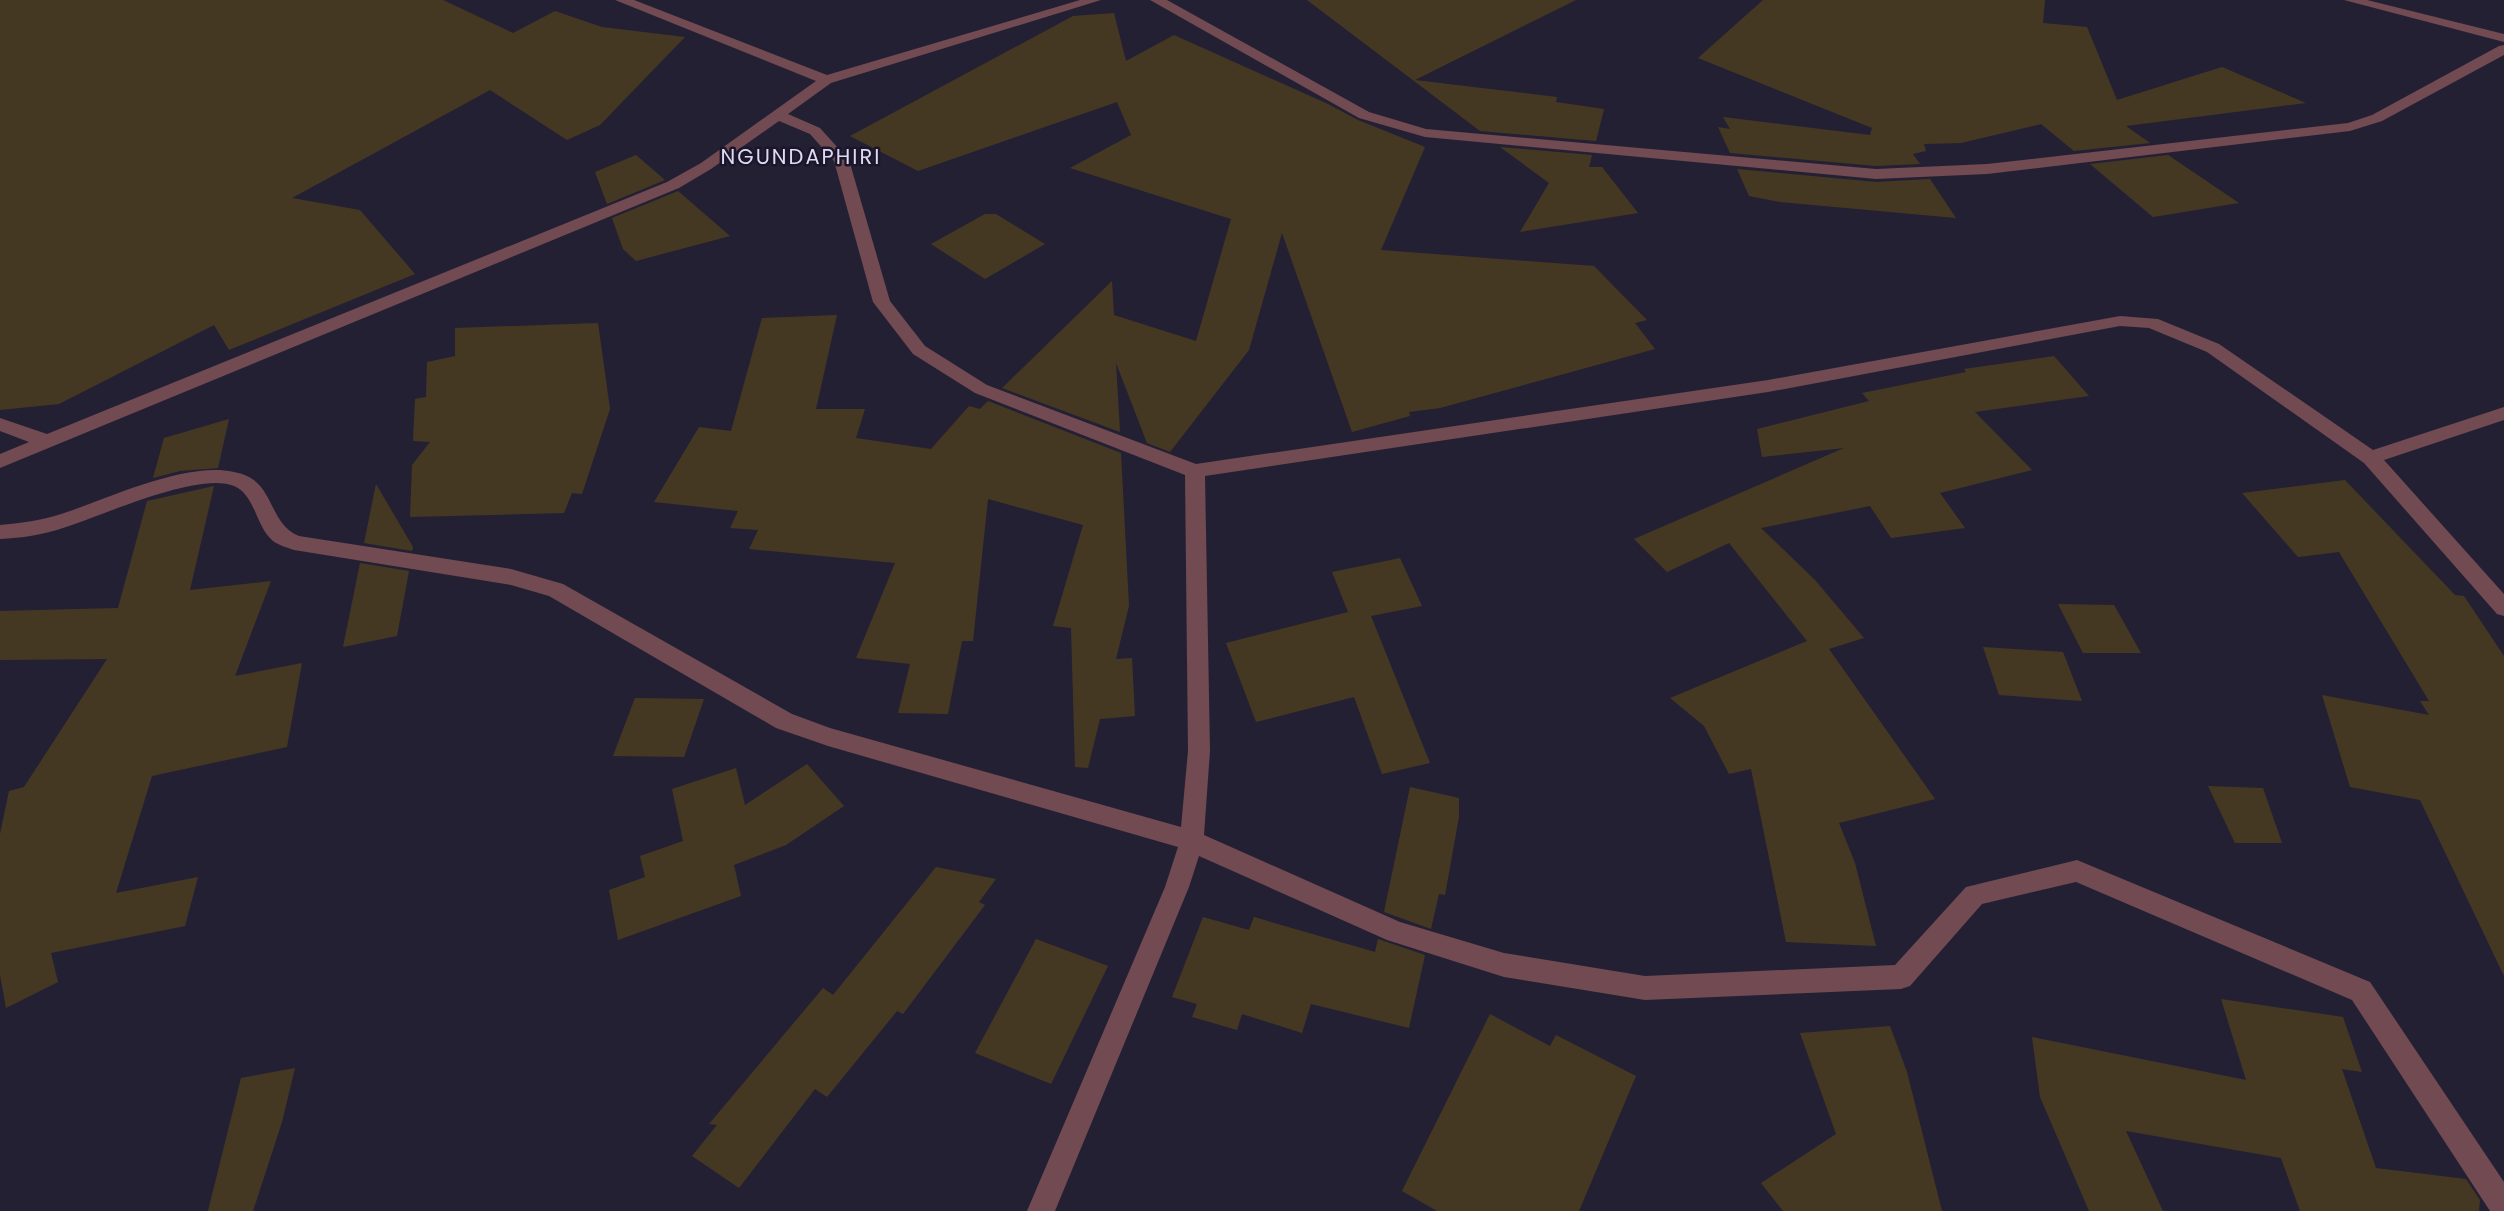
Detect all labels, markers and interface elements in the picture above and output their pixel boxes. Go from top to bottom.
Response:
district label: NGUNDAPHIRI [721,142,881,171]

